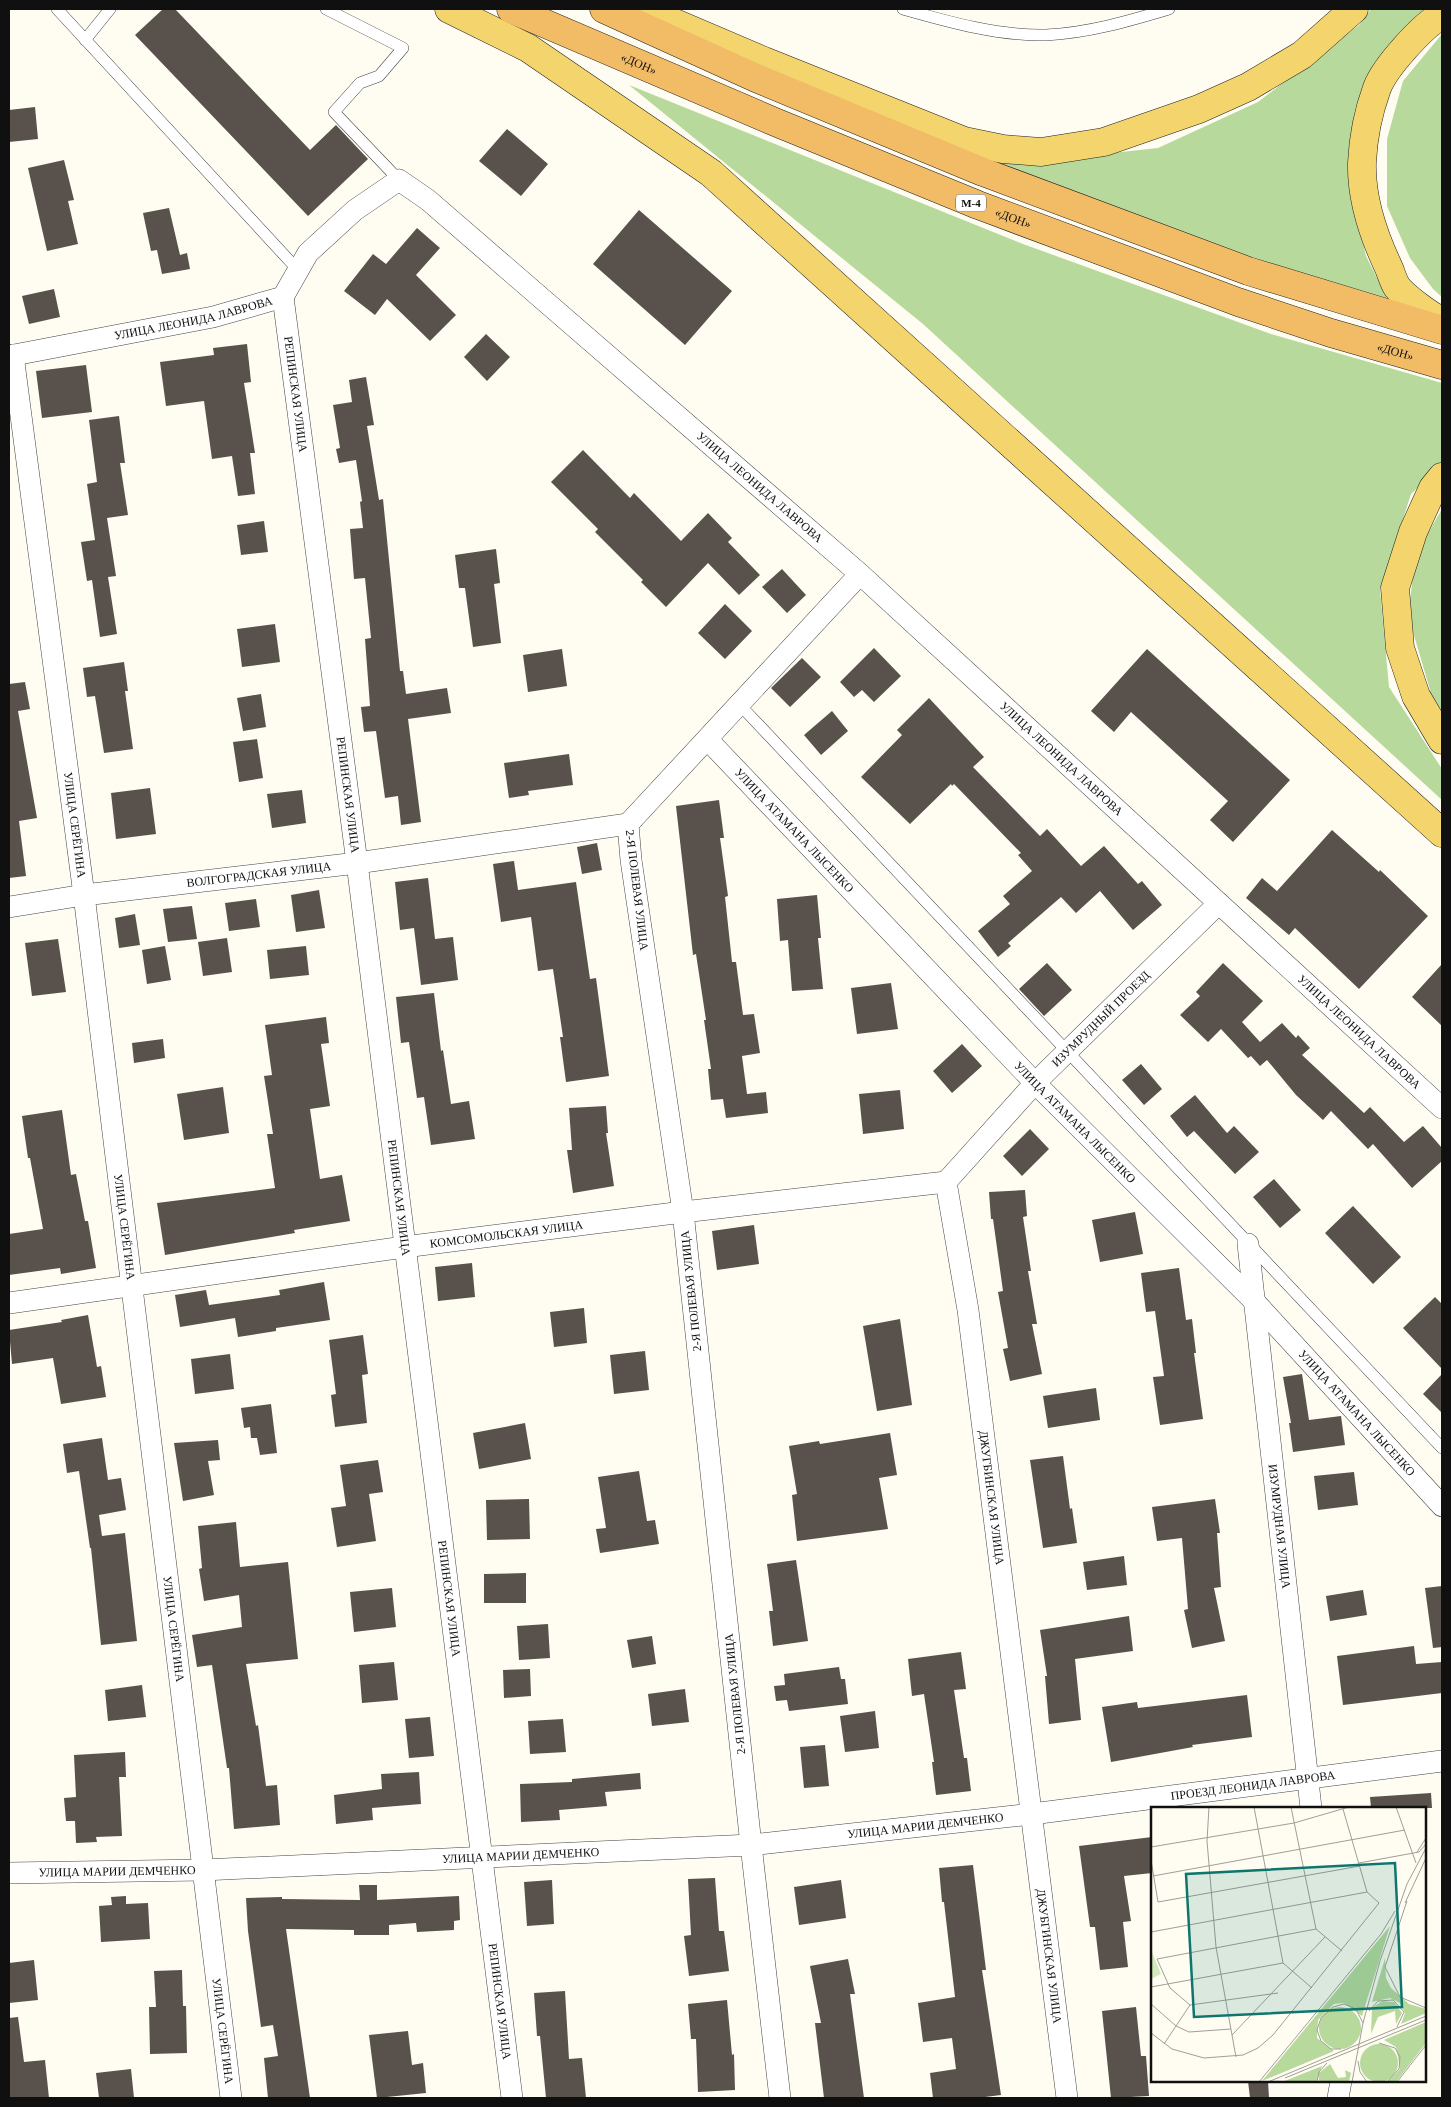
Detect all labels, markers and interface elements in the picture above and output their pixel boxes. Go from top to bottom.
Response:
street label: «ДОН» [619,50,659,78]
road number: М-4 [956,194,986,212]
street label: «ДОН» [993,205,1033,231]
street label: УЛИЦА ЛЕОНИДА ЛАВРОВА [113,293,274,343]
street label: РЕПИНСКАЯ УЛИЦА [281,335,310,453]
street label: «ДОН» [1375,340,1415,363]
street label: УЛИЦА ЛЕОНИДА ЛАВРОВА [694,429,826,546]
street label: УЛИЦА ЛЕОНИДА ЛАВРОВА [997,699,1126,819]
street label: РЕПИНСКАЯ УЛИЦА [334,736,363,854]
street label: УЛИЦА АТАМАНА ЛЫСЕНКО [732,766,857,896]
street label: УЛИЦА СЕРЁГИНА [61,771,89,879]
street label: 2-Я ПОЛЕВАЯ УЛИЦА [623,829,651,951]
street label: ВОЛГОГРАДСКАЯ УЛИЦА [186,859,332,890]
street label: ИЗУМРУДНЫЙ ПРОЕЗД [1049,968,1153,1070]
street label: УЛИЦА ЛЕОНИДА ЛАВРОВА [1295,972,1424,1092]
street label: УЛИЦА АТАМАНА ЛЫСЕНКО [1011,1059,1139,1186]
street label: РЕПИНСКАЯ УЛИЦА [385,1139,413,1257]
street label: УЛИЦА СЕРЁГИНА [111,1173,138,1281]
street label: КОМСОМОЛЬСКАЯ УЛИЦА [429,1218,584,1251]
street label: 2-Я ПОЛЕВАЯ УЛИЦА [678,1230,704,1352]
street label: УЛИЦА АТАМАНА ЛЫСЕНКО [1296,1347,1418,1479]
street label: ДЖУГБИНСКАЯ УЛИЦА [976,1430,1007,1566]
street label: ИЗУМРУДНАЯ УЛИЦА [1266,1463,1293,1590]
street label: РЕПИНСКАЯ УЛИЦА [435,1539,464,1658]
street label: УЛИЦА СЕРЁГИНА [160,1575,187,1683]
street label: 2-Я ПОЛЕВАЯ УЛИЦА [722,1633,748,1755]
street label: ПРОЕЗД ЛЕОНИДА ЛАВРОВА [1170,1768,1336,1803]
inset map [1151,1807,1426,2082]
street label: УЛИЦА МАРИИ ДЕМЧЕНКО [847,1810,1005,1841]
street label: УЛИЦА МАРИИ ДЕМЧЕНКО [442,1845,600,1866]
street label: УЛИЦА МАРИИ ДЕМЧЕНКО [38,1863,196,1880]
street label: ДЖУБГИНСКАЯ УЛИЦА [1034,1888,1065,2024]
street label: РЕПИНСКАЯ УЛИЦА [486,1942,514,2061]
street label: УЛИЦА СЕРЁГИНА [209,1977,236,2085]

